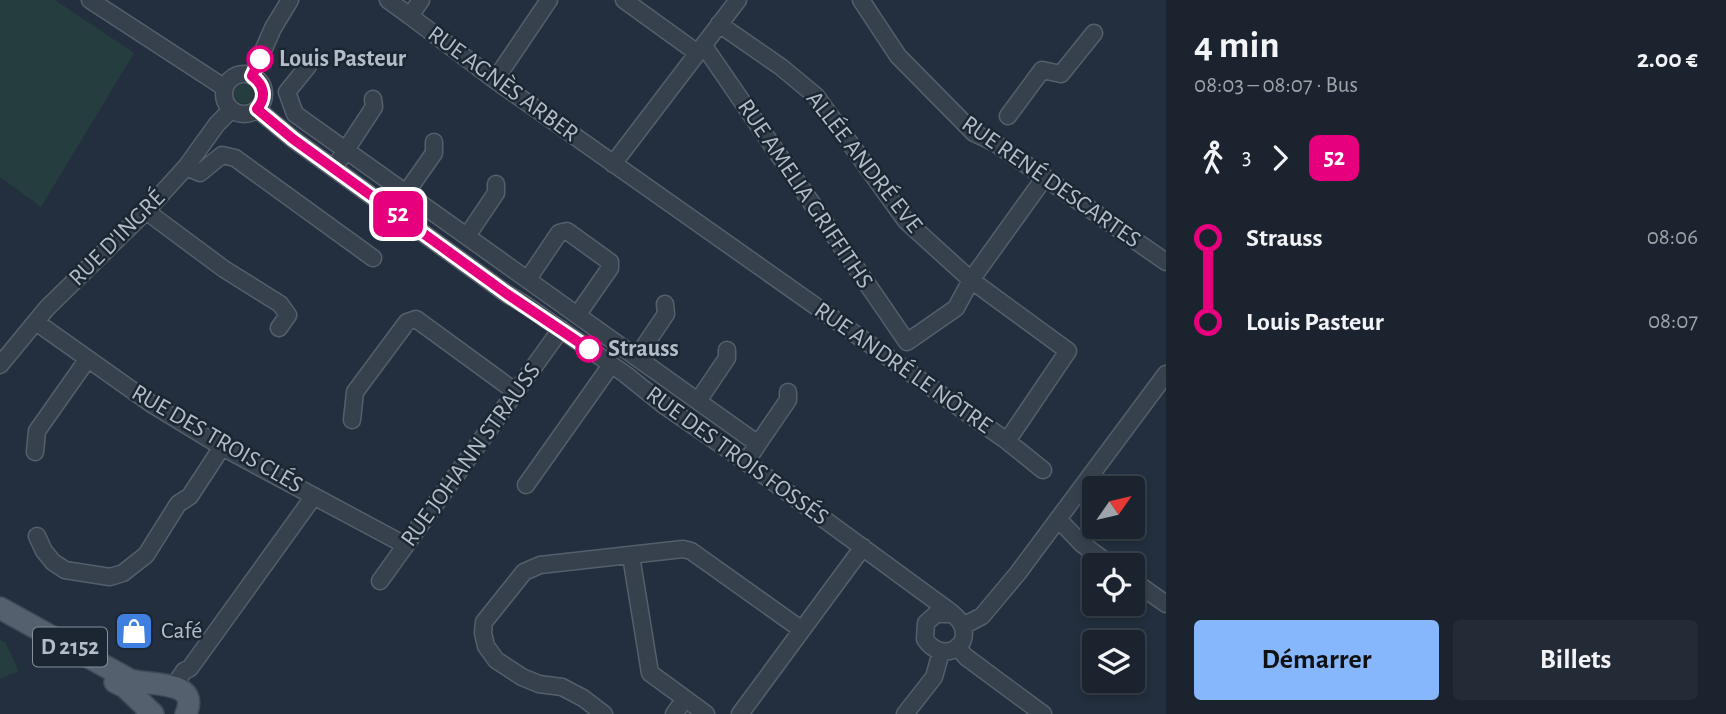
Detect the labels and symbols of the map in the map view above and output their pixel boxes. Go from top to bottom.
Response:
street label: RUE AGNÈS ARBER [423,20,584,146]
marker: Louis Pasteur [247,46,273,72]
place label: Louis Pasteur [279,47,407,71]
street label: ALLÉE ANDRÉ EVE [802,86,928,238]
street label: RUE AMELIA GRIFFITHS [733,95,877,293]
street label: RUE RENÉ DESCARTES [957,110,1146,253]
street label: RUE D'INGRÉ [63,184,170,290]
line badge: 52 [366,191,430,237]
street label: RUE ANDRÉ LE NÔTRE [810,296,998,438]
marker: Strauss [576,336,602,362]
place label: Strauss [608,337,679,361]
street label: RUE JOHANN STRAUSS [397,359,545,551]
street label: RUE DES TROIS CLÉS [127,379,308,498]
street label: RUE DES TROIS FOSSÉS [641,380,834,530]
north arrow [1082,476,1144,539]
shop icon: Café [113,610,155,652]
place label: Café [161,619,202,643]
road number: D 2152 [33,628,107,666]

